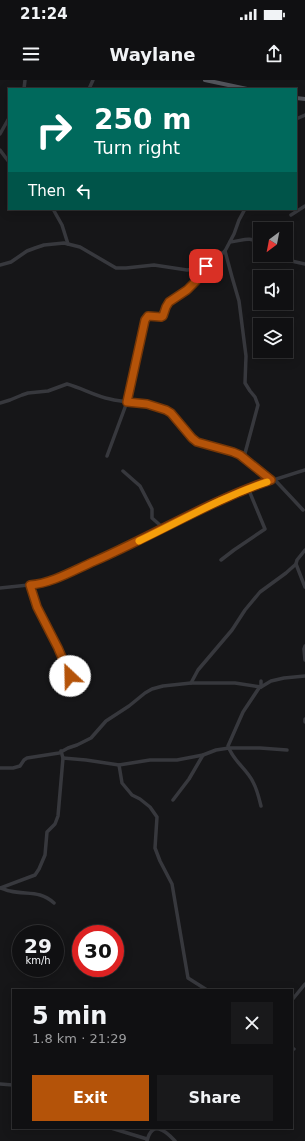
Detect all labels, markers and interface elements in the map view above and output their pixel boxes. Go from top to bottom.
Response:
text: 21:24 [20,5,68,23]
icon: menu [20,43,42,65]
icon: share [263,43,285,65]
text: Waylane [110,44,195,65]
text: 250 m [94,103,191,136]
icon: right [28,104,80,156]
text: Turn right [94,137,180,158]
icon: left [73,180,95,202]
text: Then [28,182,65,200]
north arrow [253,222,293,262]
map controls [253,222,293,358]
pin [189,249,223,283]
icon: arrive [195,255,217,277]
button: sound [253,270,293,310]
button: layers [253,318,293,358]
position arrow [49,655,91,697]
speed limit sign: 30 [72,925,124,977]
text: 29 [24,934,52,958]
text: km/h [25,955,51,966]
text: 5 min [32,1002,107,1030]
button: close [231,1002,273,1044]
text: 1.8 km · 21:29 [32,1031,127,1046]
button: Exit [32,1075,149,1121]
button: Share [157,1075,273,1121]

